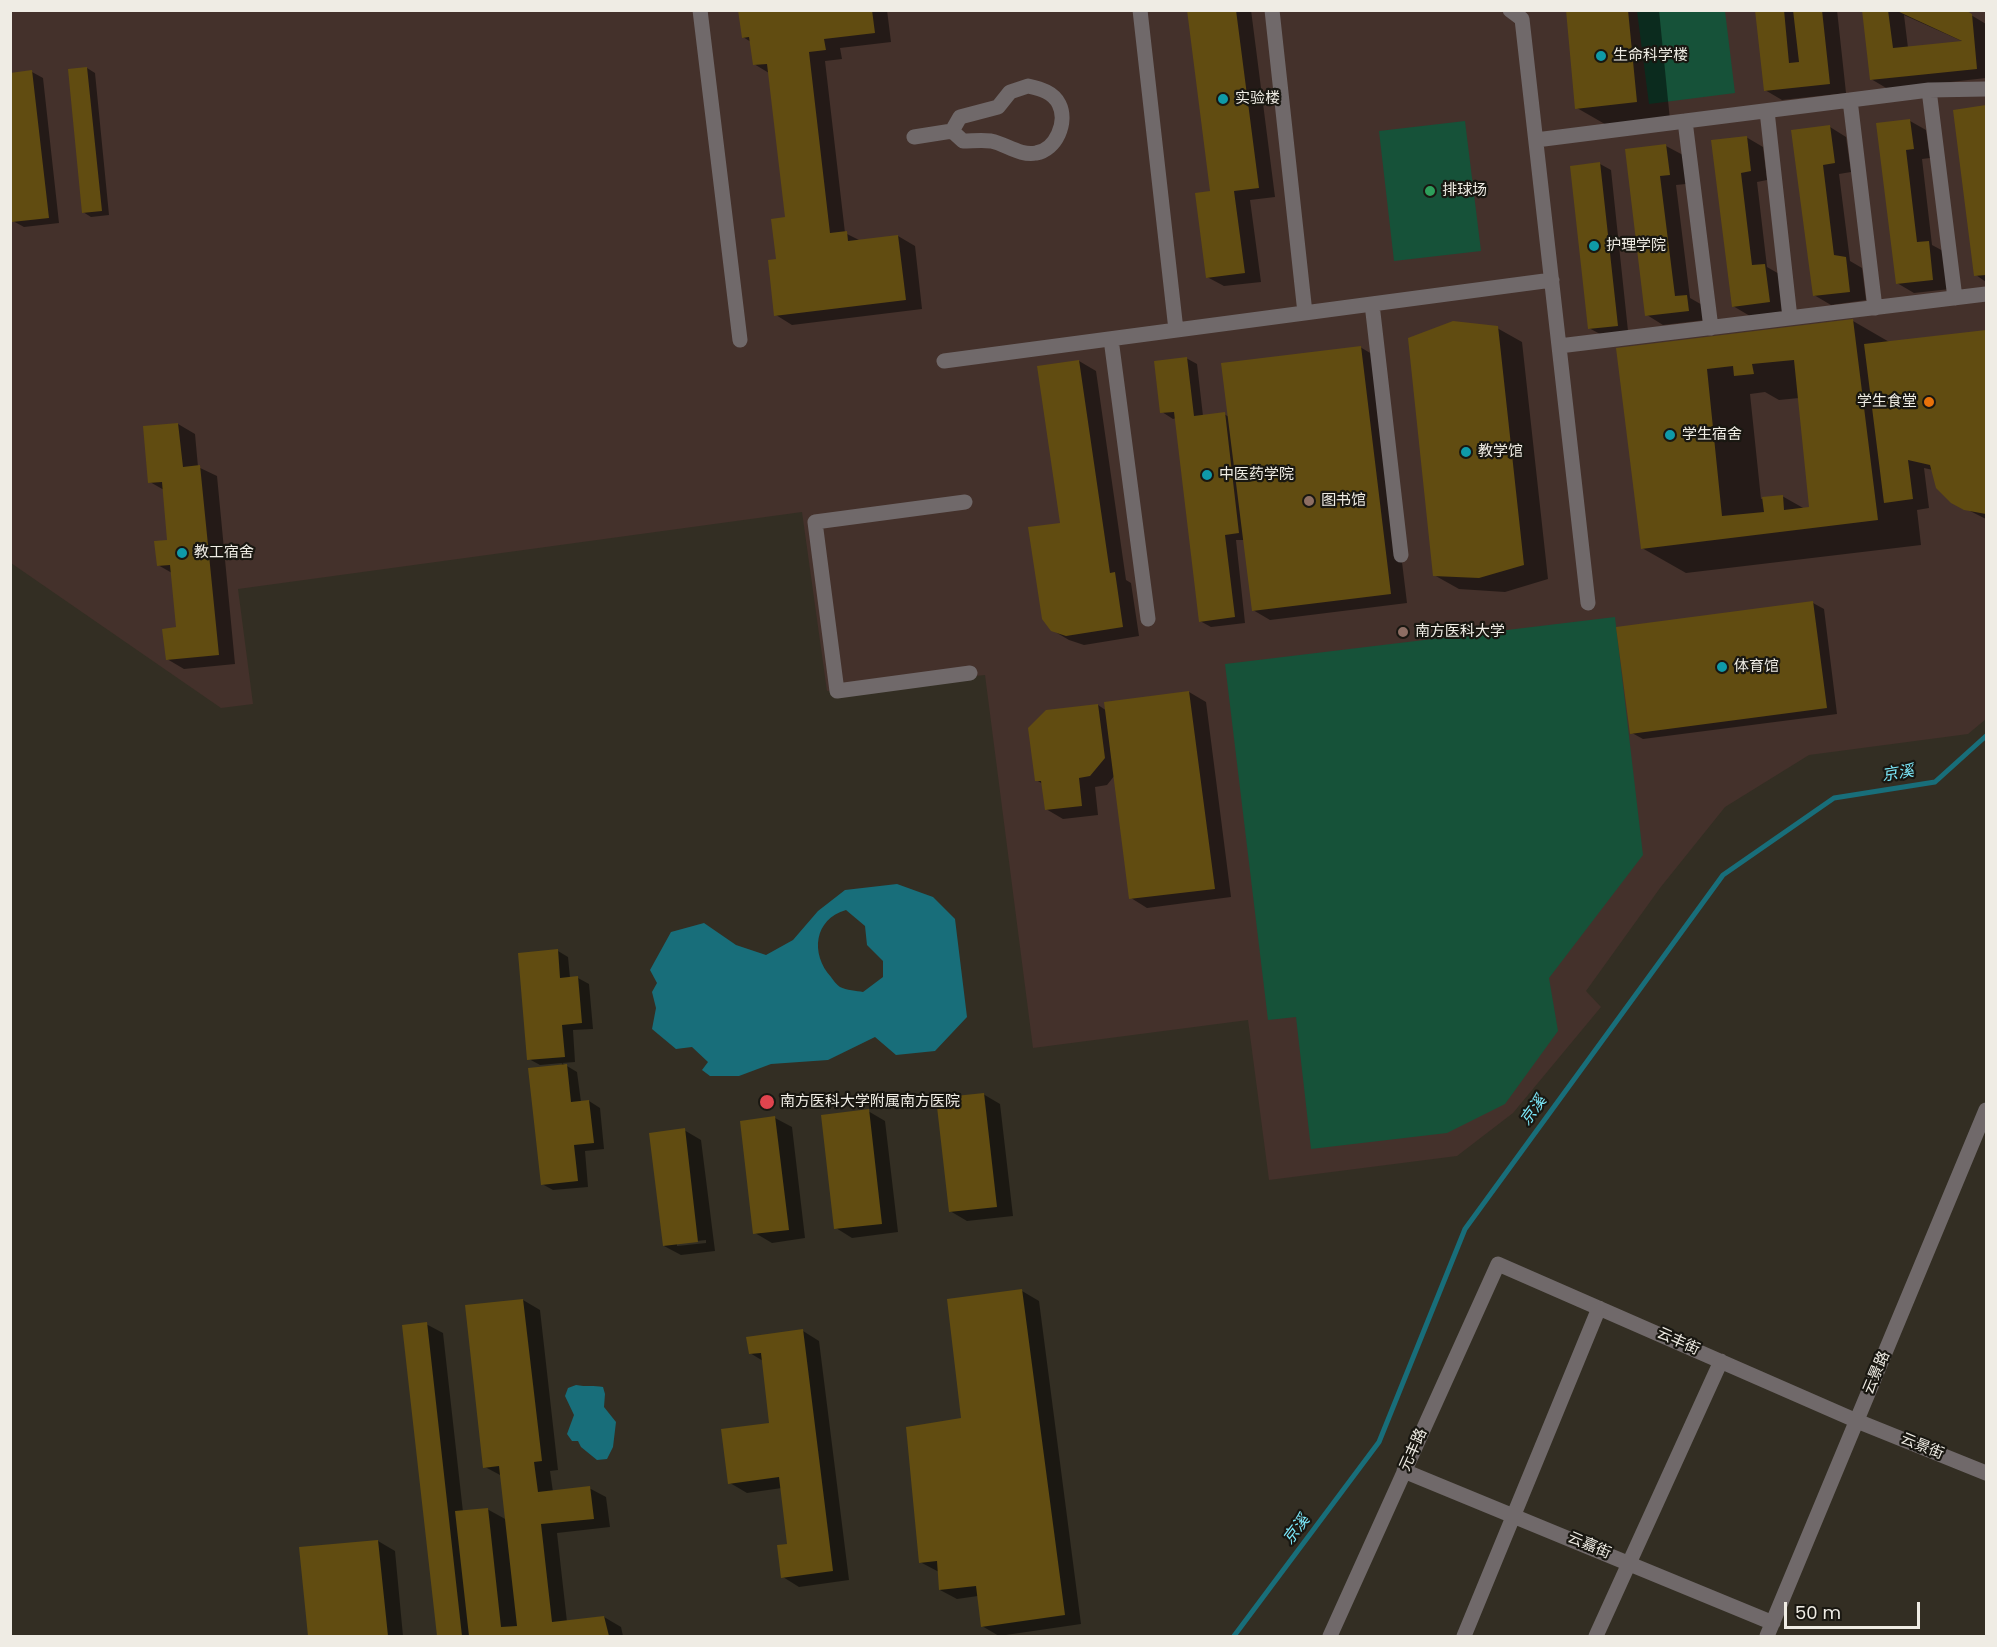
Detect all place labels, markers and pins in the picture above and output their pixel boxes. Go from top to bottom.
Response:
place label: 生命科学楼 [1613,47,1688,65]
marker: 生命科学楼 [1594,49,1608,63]
place label: 实验楼 [1235,90,1280,108]
marker: 实验楼 [1216,92,1230,106]
place label: 排球场 [1442,182,1487,200]
marker: 排球场 [1423,184,1437,198]
place label: 护理学院 [1606,237,1666,255]
marker: 护理学院 [1587,239,1601,253]
place label: 学生食堂 [1857,393,1917,411]
marker: 学生食堂 [1922,395,1936,409]
place label: 学生宿舍 [1682,426,1742,444]
marker: 学生宿舍 [1663,428,1677,442]
place label: 教学馆 [1478,443,1523,461]
marker: 教学馆 [1459,445,1473,459]
place label: 中医药学院 [1219,466,1294,484]
marker: 中医药学院 [1200,468,1214,482]
place label: 图书馆 [1321,492,1366,510]
marker: 图书馆 [1302,494,1316,508]
place label: 教工宿舍 [194,544,254,562]
marker: 教工宿舍 [175,546,189,560]
place label: 南方医科大学 [1415,623,1505,641]
marker: 南方医科大学 [1396,625,1410,639]
place label: 体育馆 [1734,658,1779,676]
marker: 体育馆 [1715,660,1729,674]
marker: 南方医科大学附属南方医院 [758,1093,776,1111]
place label: 南方医科大学附属南方医院 [780,1093,960,1111]

